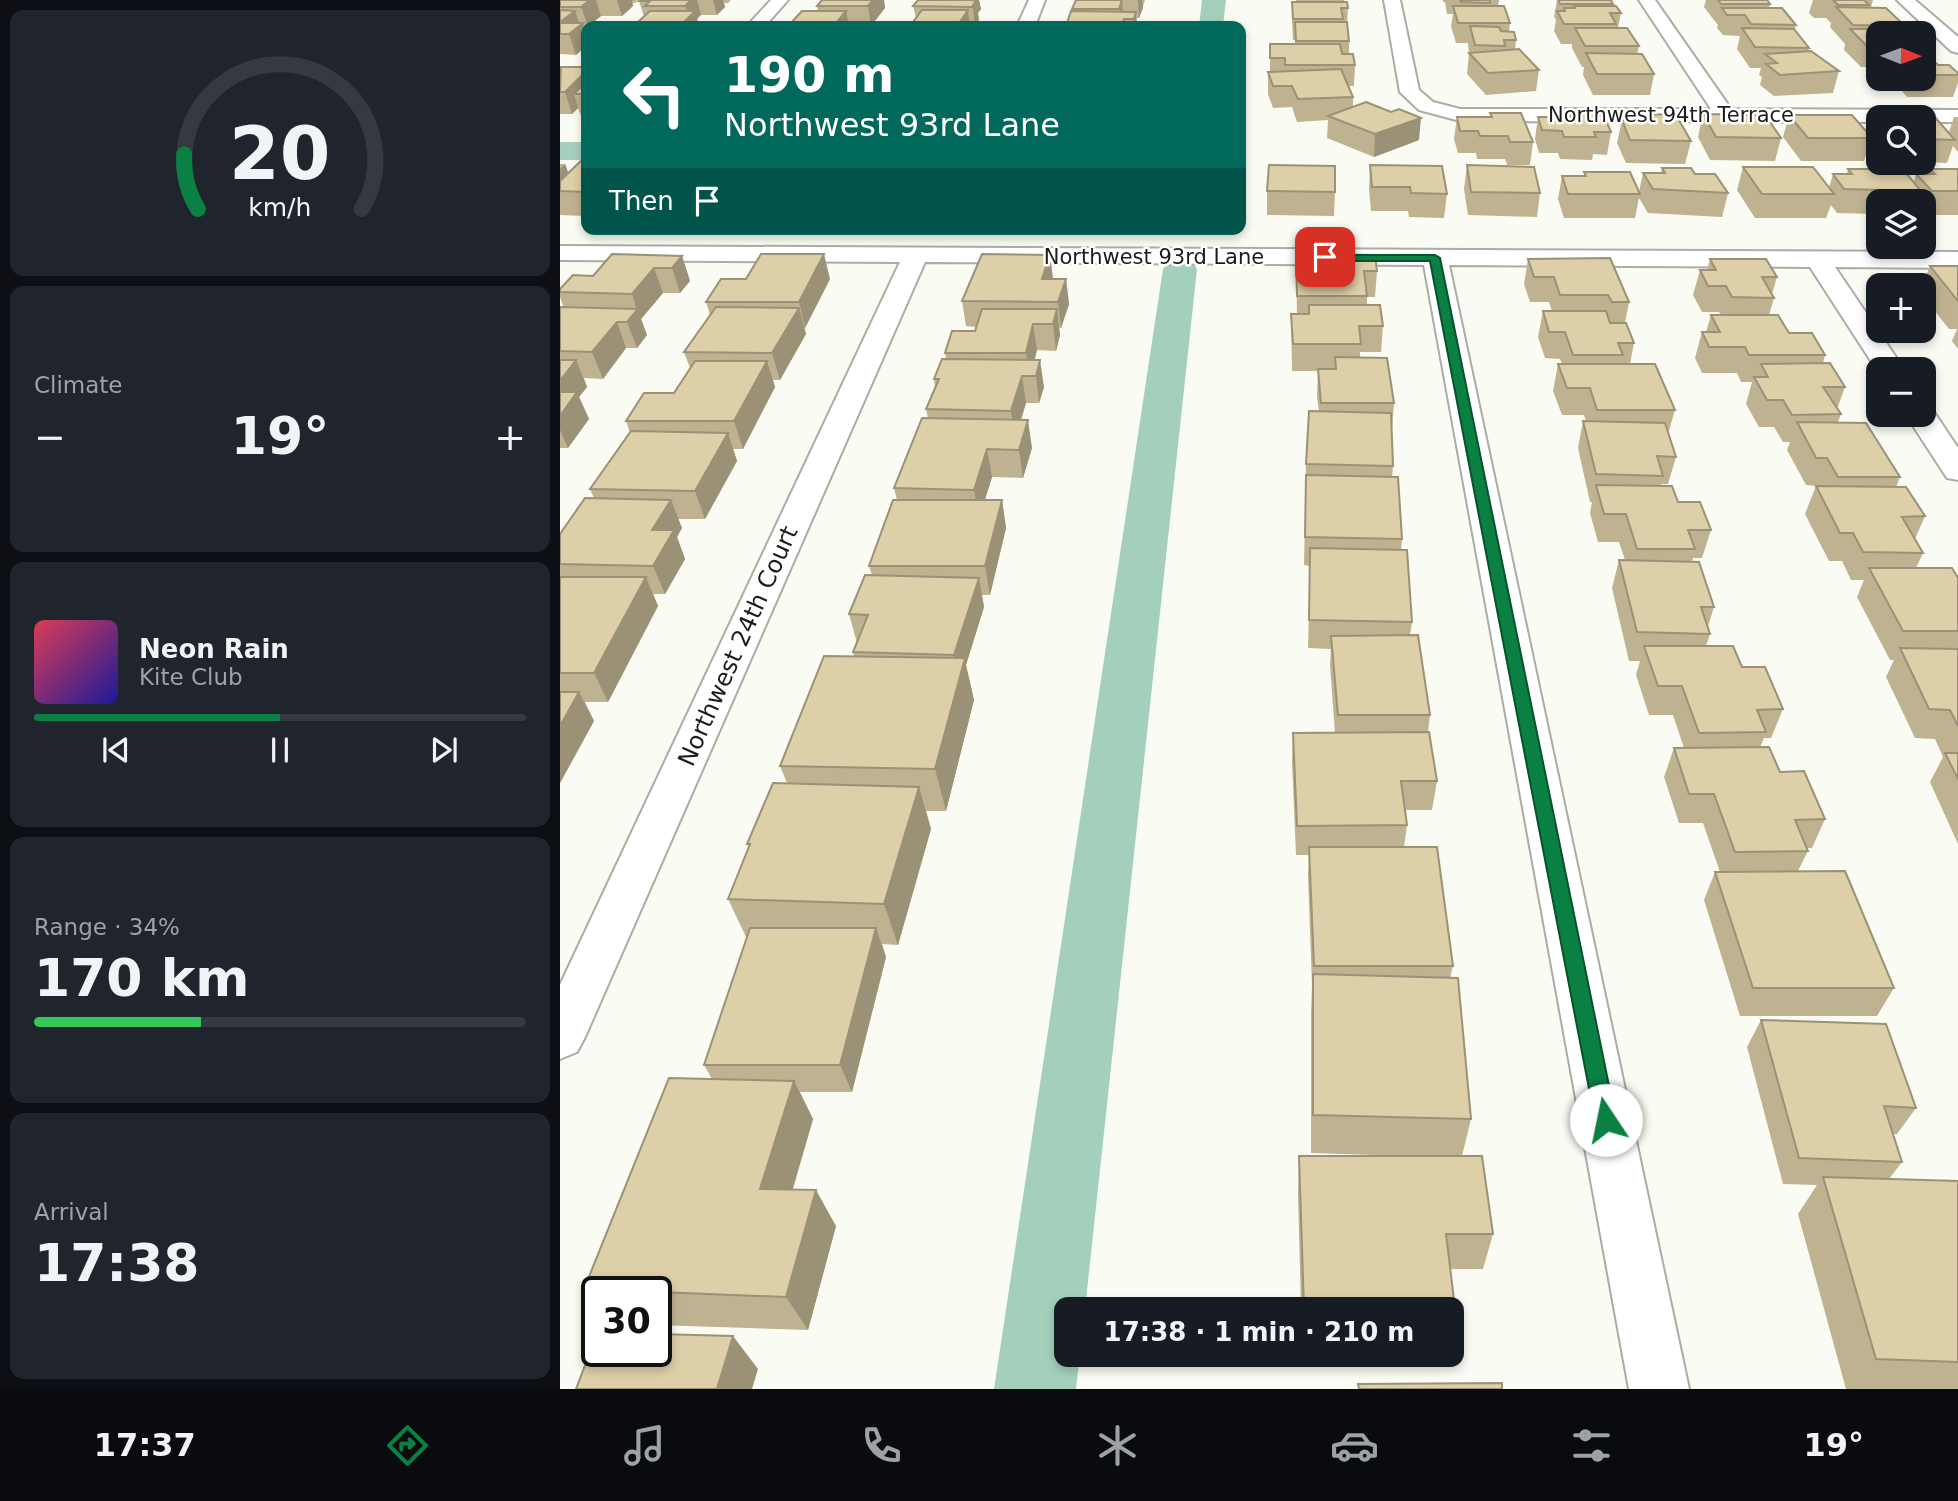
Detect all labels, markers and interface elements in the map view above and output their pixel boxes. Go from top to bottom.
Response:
north arrow [1866,21,1936,91]
map controls [1866,21,1936,427]
text: 190 m [724,47,894,104]
icon: left [609,49,700,140]
street label: Northwest 94th Terrace [1548,103,1794,127]
button: search [1866,105,1936,175]
text: Northwest 93rd Lane [724,106,1060,144]
text: 20 [229,111,331,196]
icon: arrive [688,182,726,220]
text: Then [609,186,674,216]
button: layers [1866,189,1936,259]
text: km/h [248,193,312,222]
pin [1295,227,1355,287]
icon: arrive [1306,238,1344,276]
street label: Northwest 93rd Lane [1044,245,1264,269]
button: + [1866,273,1936,343]
button: − [1866,357,1936,427]
text: Climate [34,372,123,398]
text: 19° [231,406,329,466]
text: − [34,415,66,459]
text: + [494,415,526,459]
street label: Northwest 24th Court [672,522,804,770]
text: Neon Rain [139,634,289,664]
text: Kite Club [139,664,243,690]
icon: previous [97,731,135,769]
icon: pause [261,731,299,769]
icon: next [425,731,463,769]
text: Range · 34% [34,914,180,940]
text: 170 km [34,948,249,1008]
position arrow [1569,1083,1643,1157]
text: Arrival [34,1199,109,1225]
text: 17:38 [34,1233,200,1293]
speed limit sign: 30 [581,1276,672,1367]
text: 17:38 · 1 min · 210 m [1104,1317,1414,1347]
icon: directions [383,1421,432,1470]
icon: music [620,1421,669,1470]
icon: phone [857,1421,906,1470]
icon: climate [1093,1421,1142,1470]
icon: car [1330,1421,1379,1470]
icon: filters [1567,1421,1616,1470]
text: 17:37 [94,1426,196,1464]
text: 19° [1804,1426,1864,1464]

